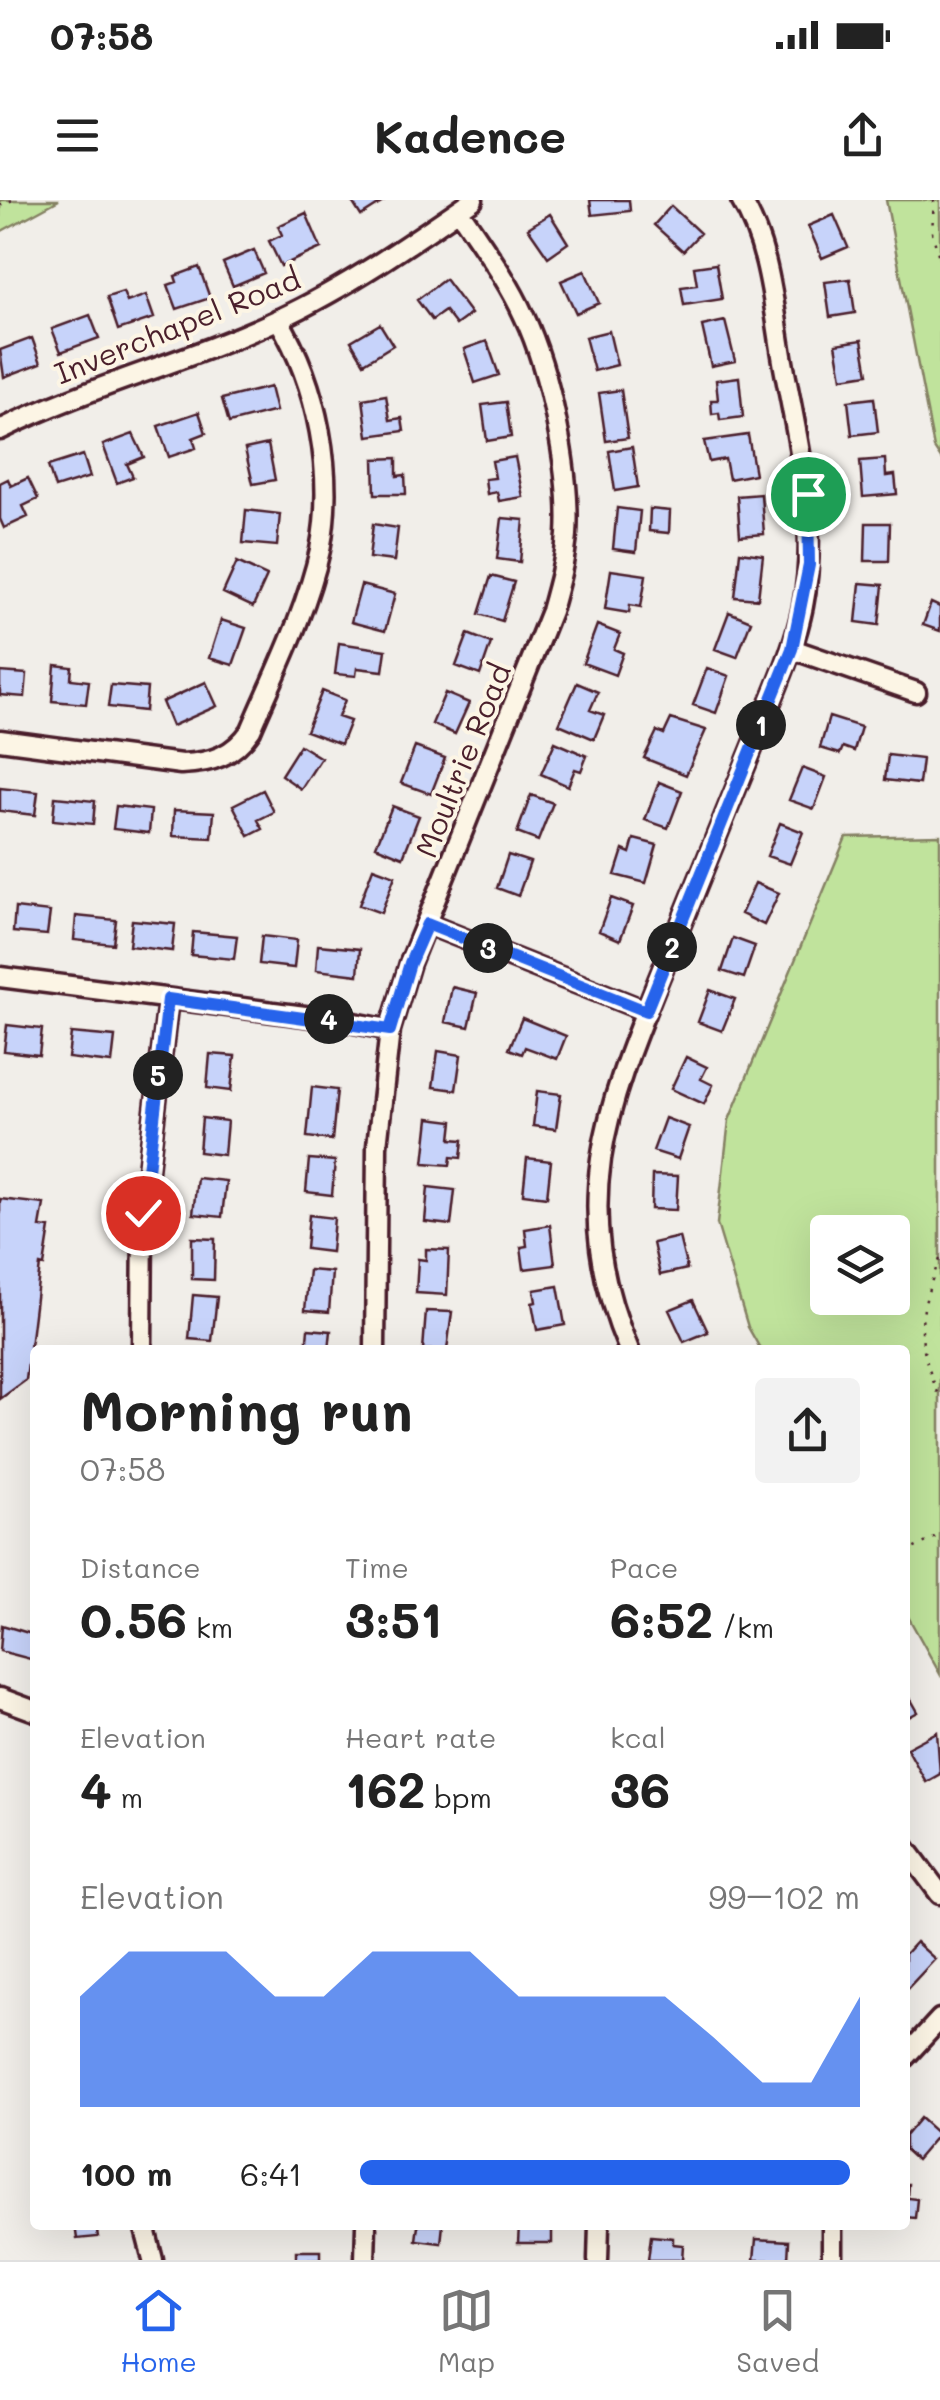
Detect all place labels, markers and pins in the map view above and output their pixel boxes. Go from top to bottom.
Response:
pin [766,452,851,537]
pin: 1 [736,700,786,750]
pin: 2 [647,922,697,972]
pin: 3 [463,923,513,973]
pin: 4 [304,994,354,1044]
pin: 5 [133,1050,183,1100]
pin [101,1171,186,1256]

